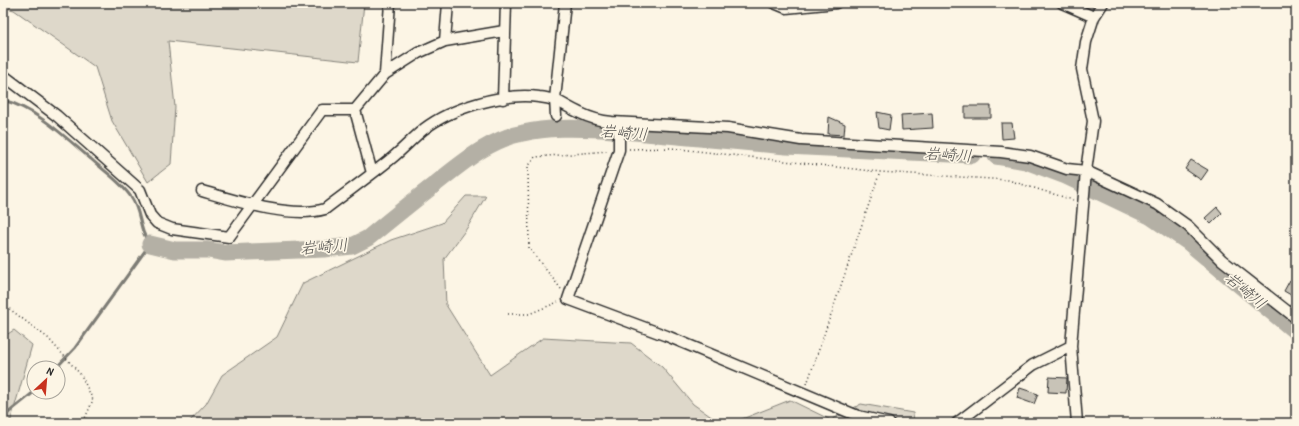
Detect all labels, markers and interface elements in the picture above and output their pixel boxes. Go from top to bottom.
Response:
water label: 岩崎川 [599,119,649,145]
water label: 岩崎川 [923,142,973,166]
water label: 岩崎川 [299,233,349,259]
water label: 岩崎川 [1221,266,1271,314]
north arrow [26,360,66,400]
text: N [45,363,56,379]

